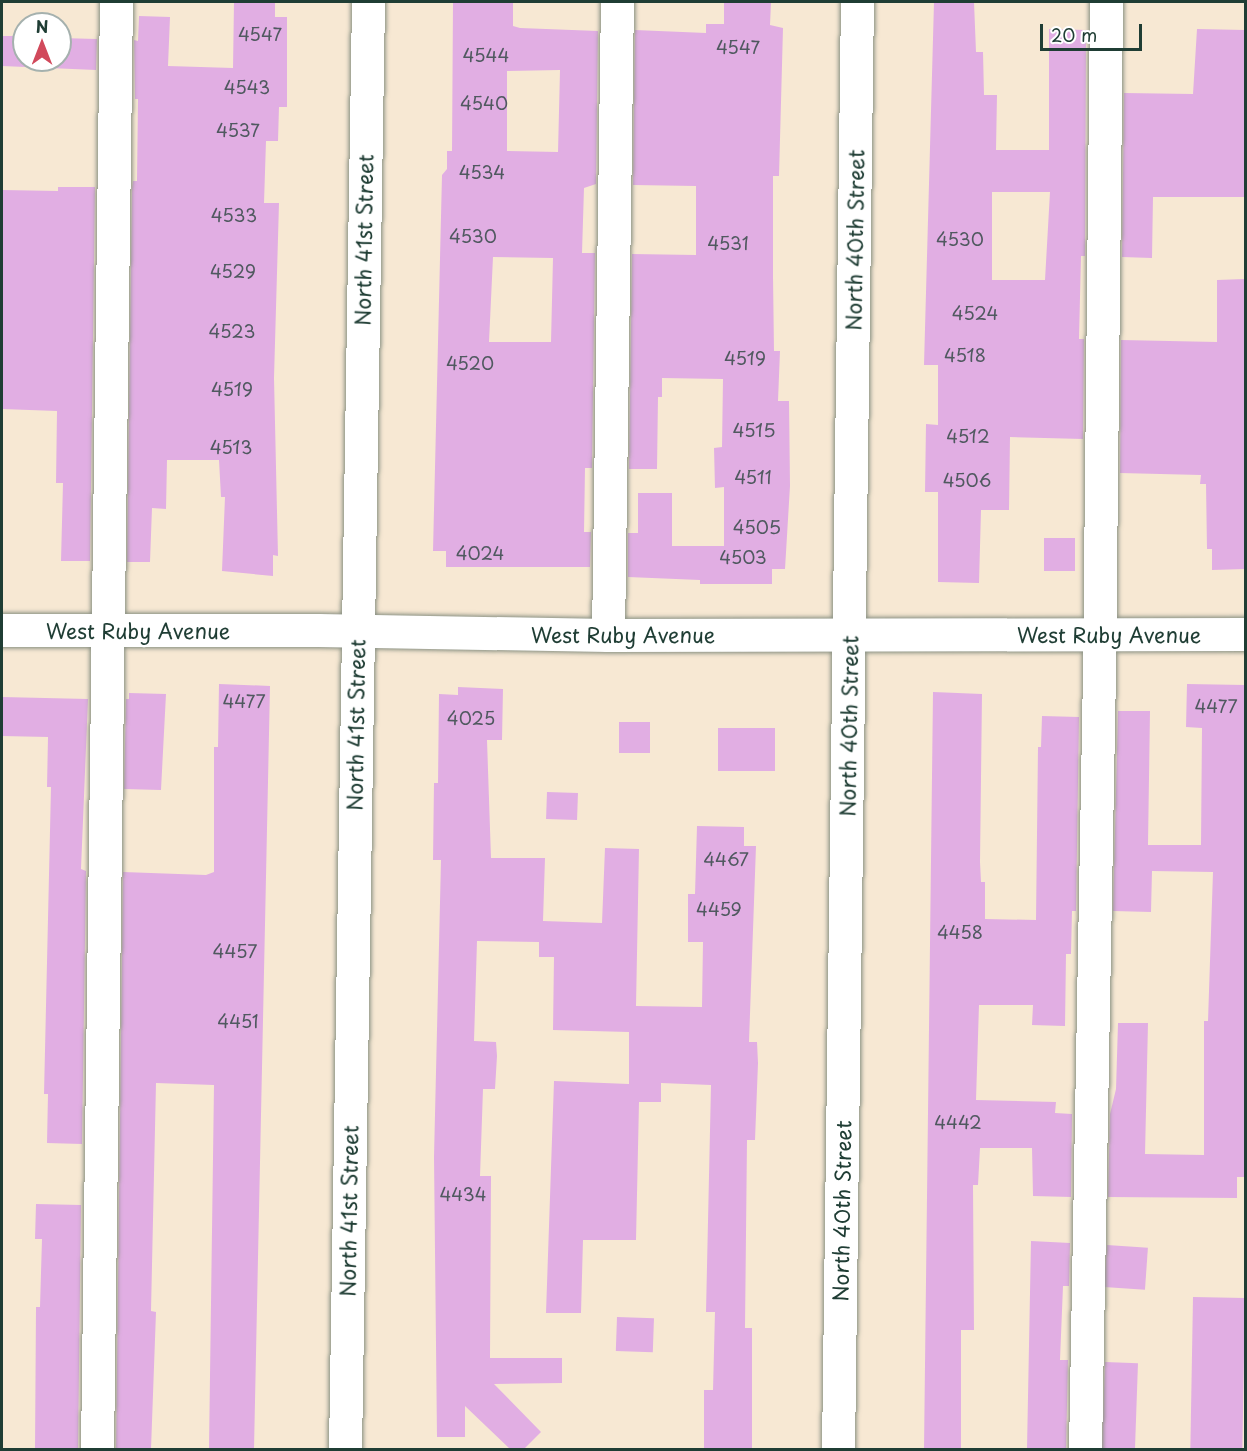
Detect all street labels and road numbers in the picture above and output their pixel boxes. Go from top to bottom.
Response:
street label: North 40th Street [840,147,868,333]
street label: North 41st Street [349,151,377,329]
street label: West Ruby Avenue [45,617,231,643]
street label: West Ruby Avenue [530,621,716,647]
street label: West Ruby Avenue [1016,621,1202,647]
street label: North 40th Street [834,633,862,819]
street label: North 41st Street [341,636,369,814]
street label: North 40th Street [827,1118,855,1304]
street label: North 41st Street [334,1122,362,1300]

